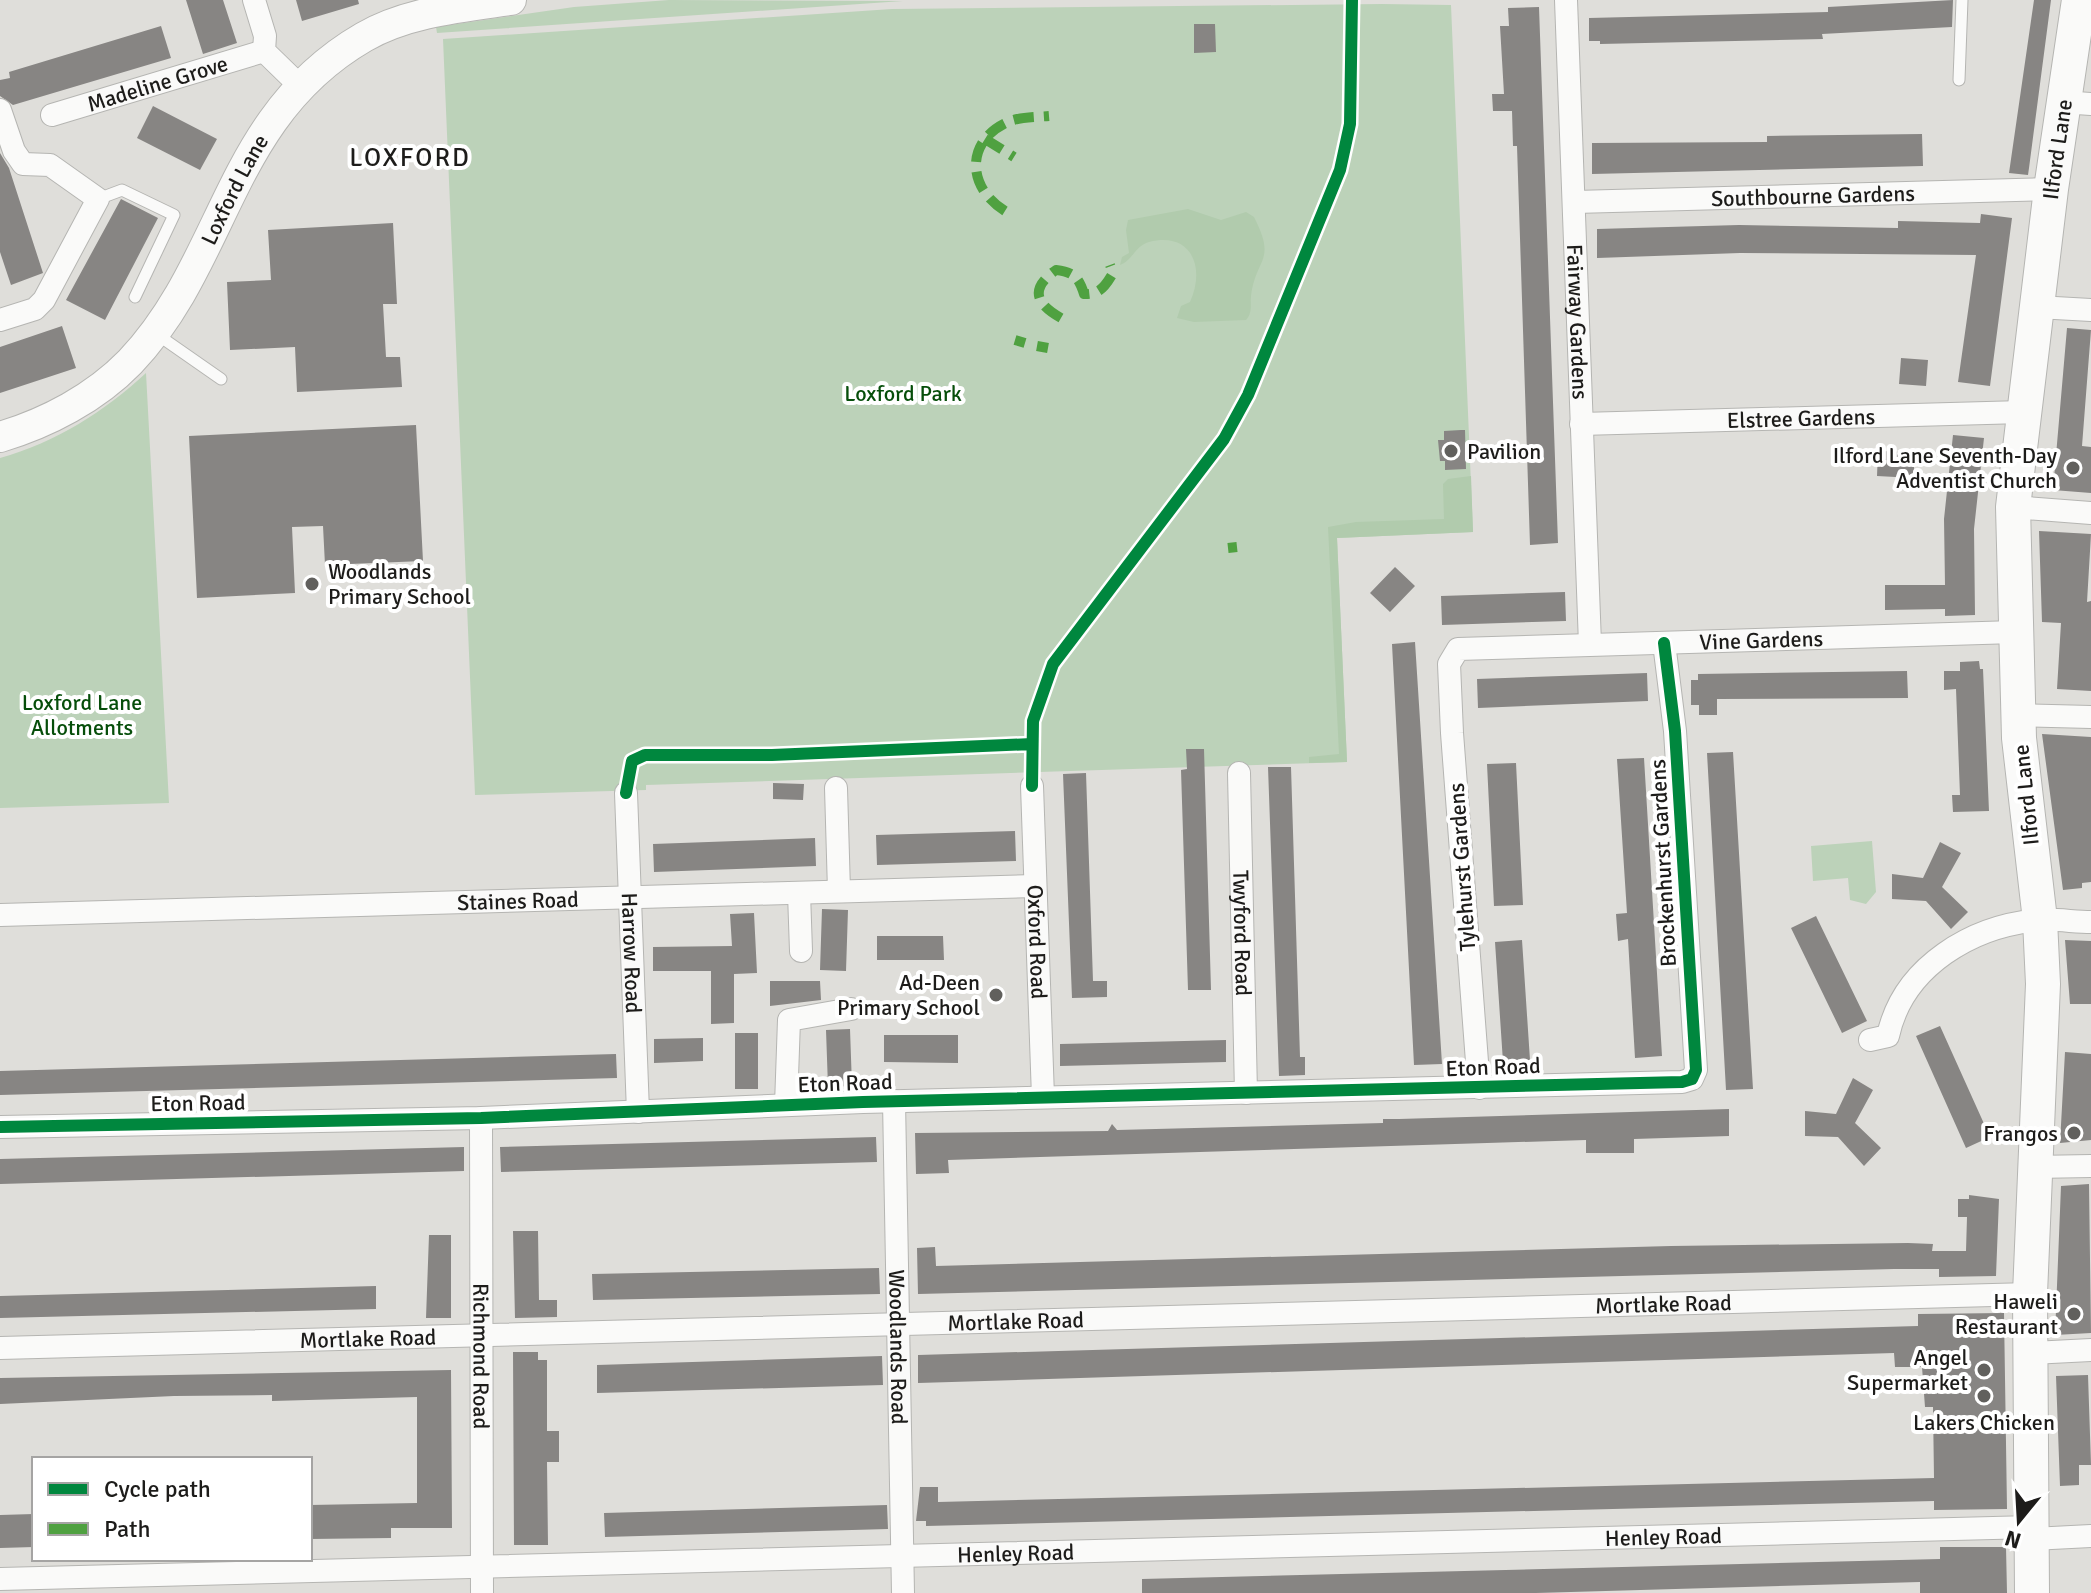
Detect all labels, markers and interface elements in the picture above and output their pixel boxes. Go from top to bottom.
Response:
street label: Madeline Grove [84,49,231,117]
street label: Ilford Lane [2036,97,2078,201]
street label: Loxford Lane [195,129,274,249]
district label: LOXFORD [349,142,471,174]
street label: Southbourne Gardens [1711,179,1915,212]
street label: Fairway Gardens [1562,243,1594,400]
park label: Loxford Park [844,380,962,407]
street label: Elstree Gardens [1726,403,1875,434]
place label: Pavilion [1467,438,1541,465]
marker: Pavilion [1442,442,1460,460]
place label: Ilford Lane Seventh-Day Adventist Church [1833,442,2058,494]
marker: Ilford Lane Seventh-Day Adventist Church [2064,459,2082,477]
place label: Woodlands Primary School [328,558,471,610]
marker: Woodlands Primary School [303,575,321,593]
street label: Vine Gardens [1699,624,1824,655]
park label: Loxford Lane Allotments [22,689,142,741]
street label: Ilford Lane [2007,743,2045,847]
street label: Brockenhurst Gardens [1644,759,1682,967]
street label: Tylehurst Gardens [1443,782,1481,952]
street label: Twyford Road [1228,870,1257,996]
street label: Oxford Road [1022,884,1053,1000]
street label: Staines Road [457,885,579,916]
street label: Harrow Road [616,892,648,1014]
place label: Ad-Deen Primary School [837,969,980,1021]
marker: Ad-Deen Primary School [987,986,1005,1004]
street label: Eton Road [1445,1052,1541,1082]
street label: Eton Road [797,1068,893,1098]
street label: Eton Road [150,1089,246,1117]
place label: Frangos [1983,1120,2058,1147]
marker: Frangos [2065,1124,2083,1142]
street label: Woodlands Road [884,1269,913,1425]
street label: Richmond Road [468,1283,495,1429]
street label: Mortlake Road [1595,1288,1732,1319]
place label: Haweli Restaurant [1955,1288,2058,1340]
marker: Haweli Restaurant [2065,1305,2083,1323]
street label: Mortlake Road [947,1306,1084,1336]
street label: Mortlake Road [299,1323,437,1354]
place label: Angel Supermarket [1847,1344,1968,1396]
marker: Angel Supermarket [1975,1361,1993,1379]
marker: Lakers Chicken [1975,1387,1993,1405]
place label: Lakers Chicken [1913,1409,2055,1436]
legend [32,1457,312,1561]
text: Cycle path [104,1474,211,1504]
north arrow [1979,1481,2059,1561]
text: Path [104,1514,150,1544]
street label: Henley Road [1605,1521,1722,1551]
text: N [2002,1524,2024,1555]
street label: Henley Road [957,1538,1075,1568]

